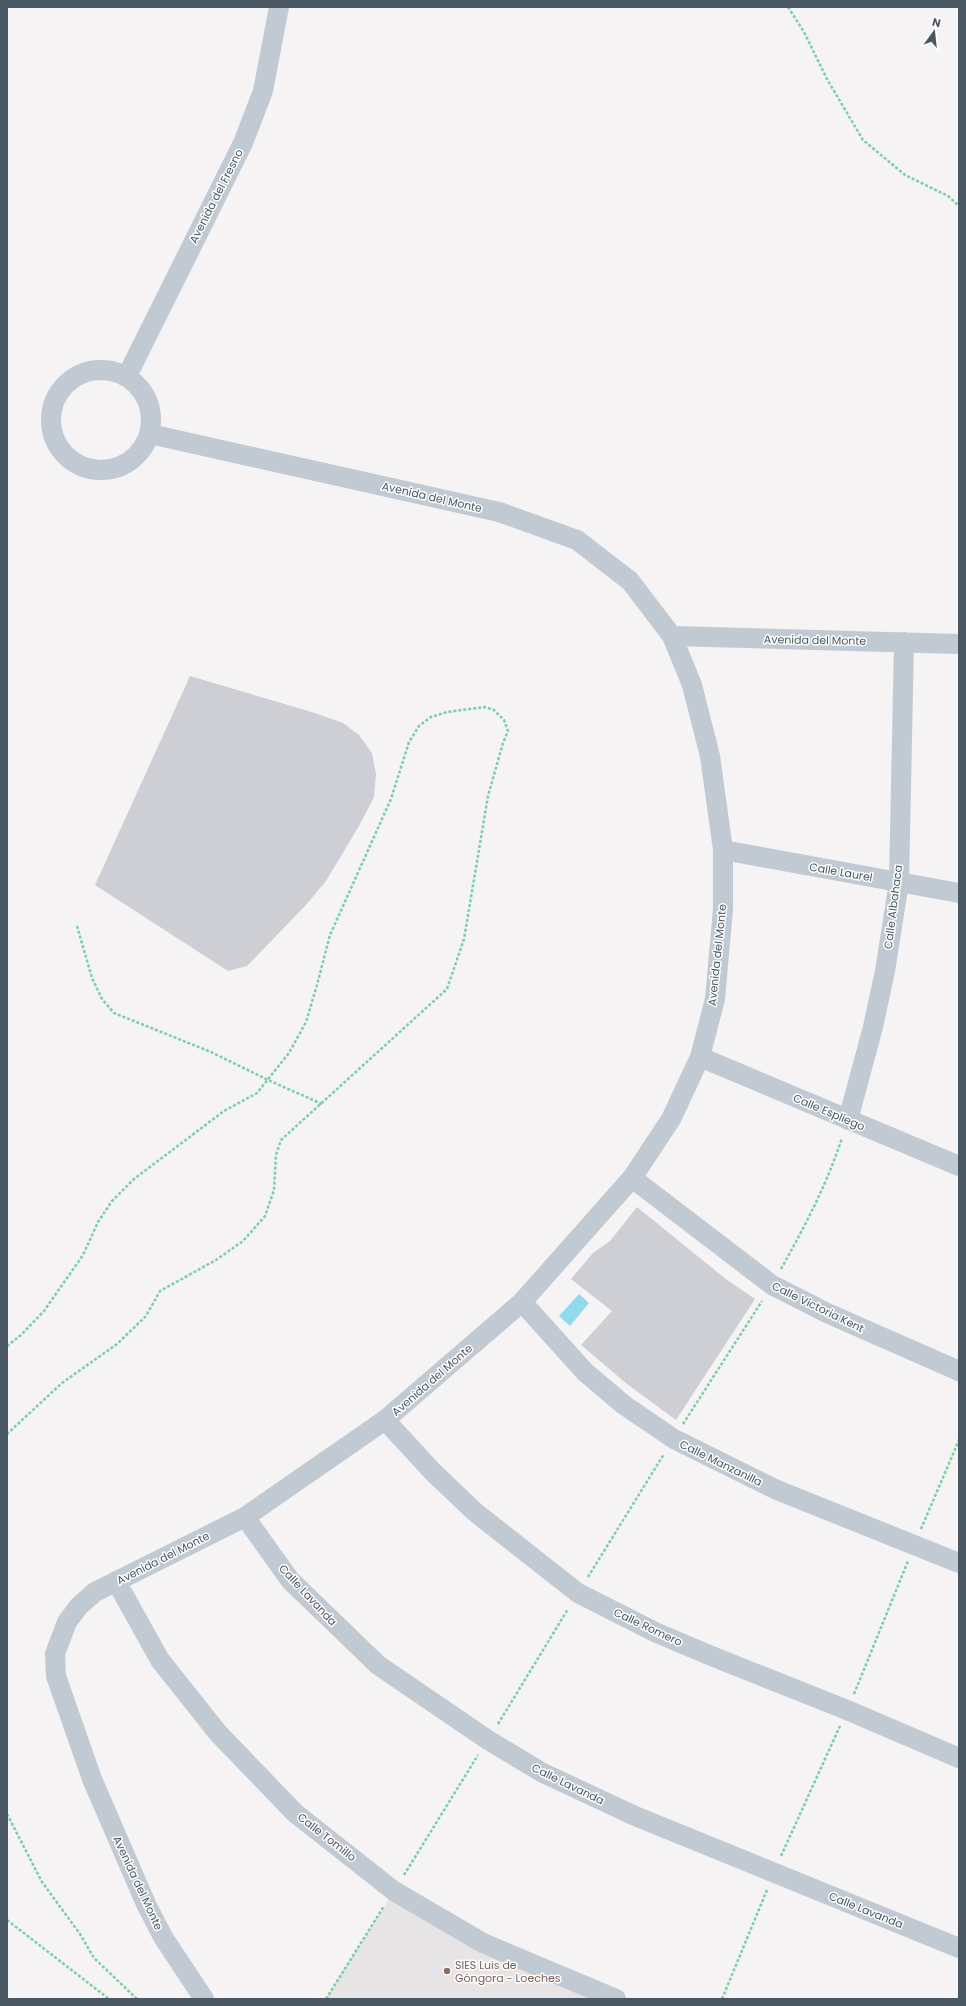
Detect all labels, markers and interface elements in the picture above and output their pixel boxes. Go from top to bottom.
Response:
north arrow [914,12,954,52]
text: N [931,14,943,31]
street label: Avenida del Fresno [185,146,247,246]
street label: Avenida del Monte [380,478,484,516]
street label: Avenida del Monte [764,631,866,649]
street label: Calle Laurel [808,859,874,885]
street label: Calle Albahaca [880,864,906,950]
street label: Avenida del Monte [704,903,730,1007]
street label: Calle Espliego [791,1090,867,1134]
street label: Calle Victoria Kent [769,1278,867,1336]
street label: Avenida del Monte [388,1340,476,1420]
street label: Calle Manzanilla [677,1436,765,1490]
street label: Avenida del Monte [114,1528,212,1588]
street label: Calle Lavanda [275,1561,341,1629]
street label: Calle Romero [611,1604,685,1650]
street label: Calle Lavanda [529,1760,607,1808]
street label: Calle Tomillo [294,1809,360,1865]
street label: Avenida del Monte [109,1833,167,1933]
street label: Calle Lavanda [826,1888,906,1932]
place label: SIES Luis de Góngora - Loeches [455,1957,561,1986]
marker: SIES Luis de Góngora - Loeches [442,1966,452,1976]

